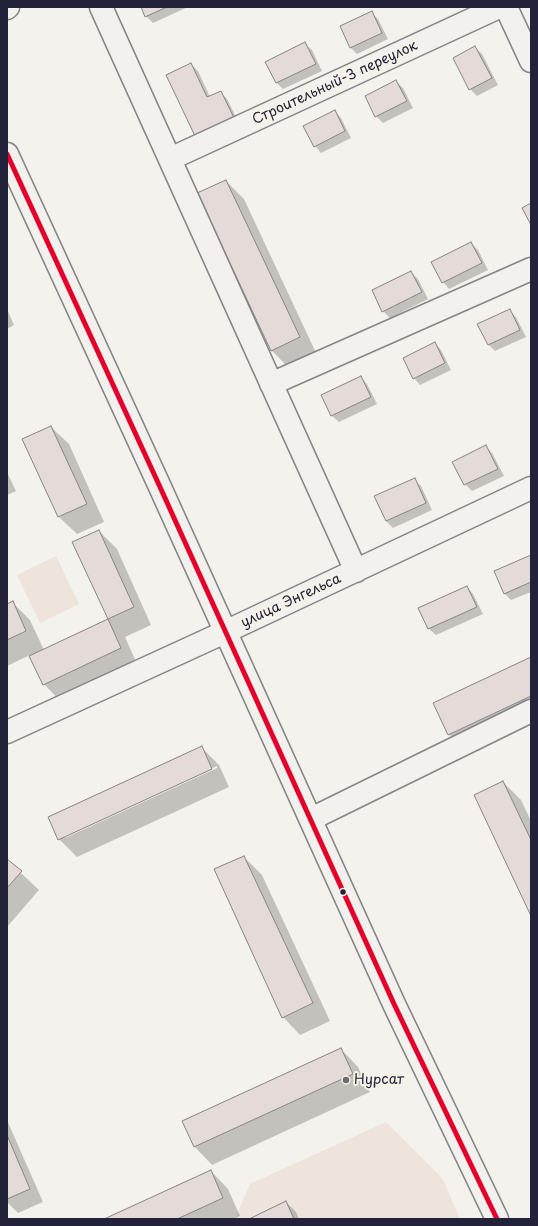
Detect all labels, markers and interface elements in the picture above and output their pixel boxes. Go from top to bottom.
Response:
street label: Строительный-3 переулок [250,37,420,129]
street label: улица Энгельса [238,570,344,632]
unlabelled marker [338,887,348,897]
place label: Нурсат [354,1072,404,1088]
marker: Нурсат [341,1075,351,1085]

